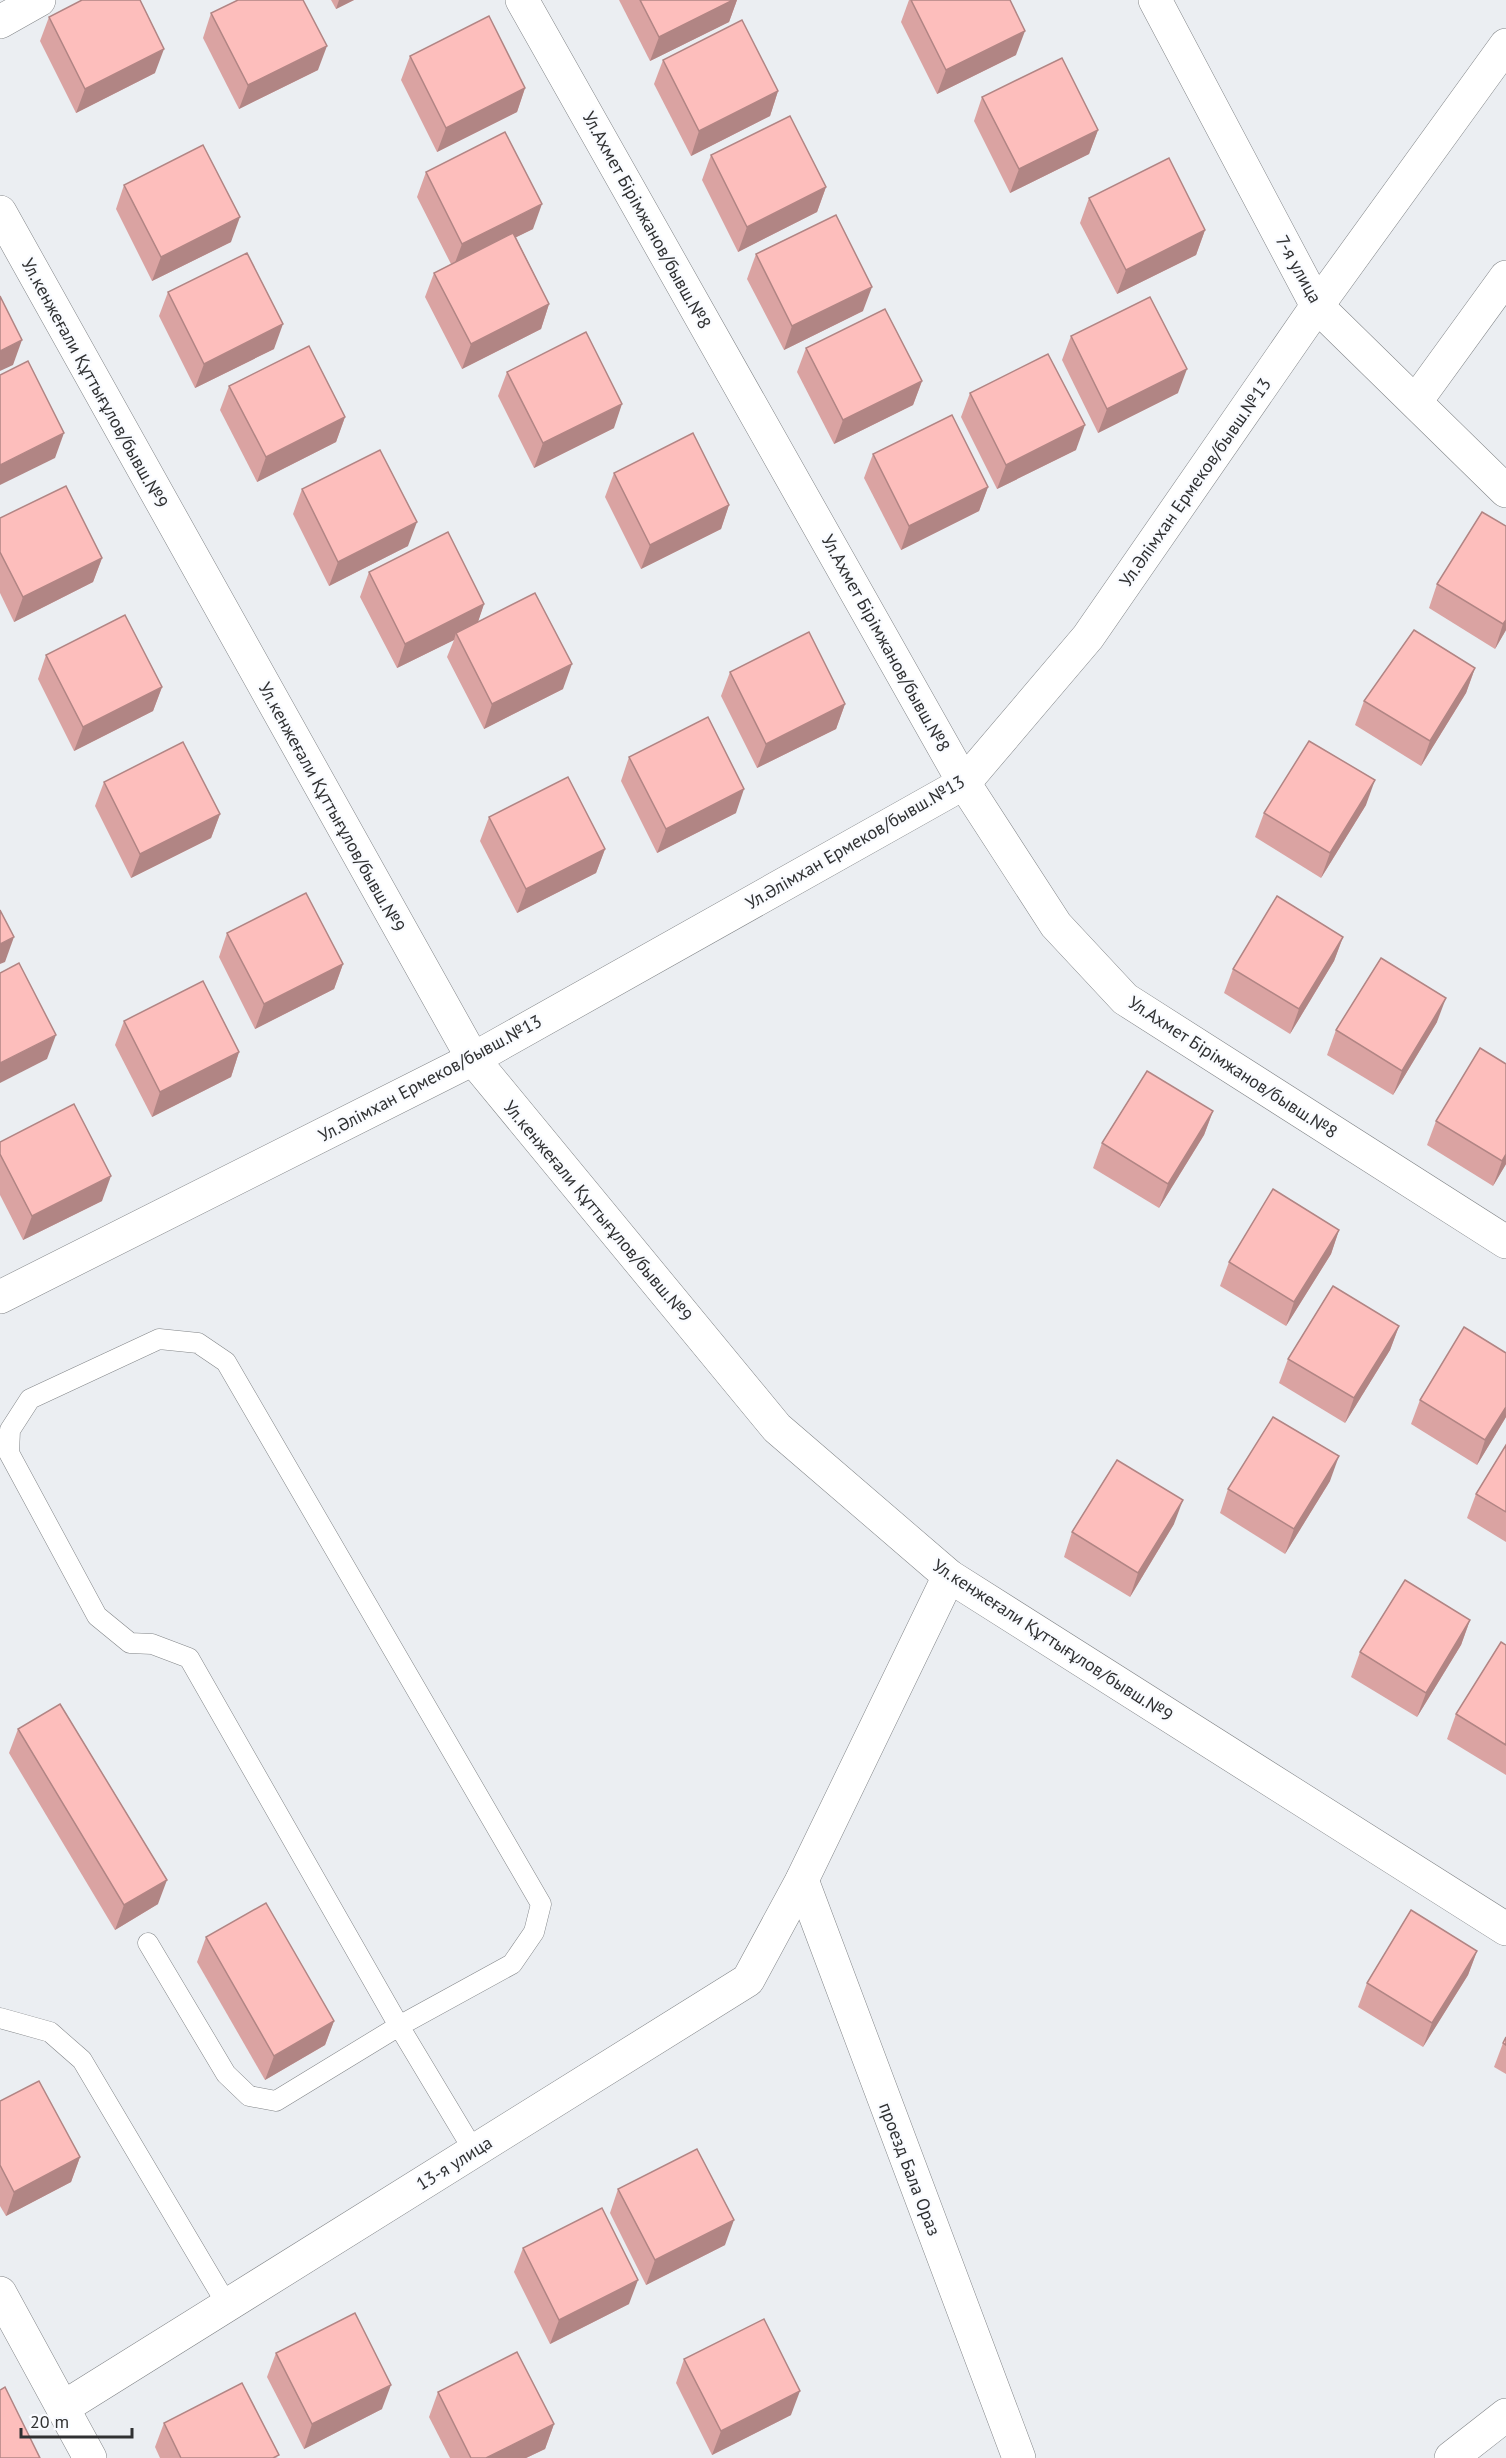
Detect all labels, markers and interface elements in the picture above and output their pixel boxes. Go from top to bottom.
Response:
street label: Ул.Ахмет Бірімжанов/бывш.№8 [578,107,716,333]
street label: 7-я улица [1271,231,1327,307]
street label: Ул.кенжеғали Құттығұлов/бывш.№9 [17,254,173,512]
street label: Ул.Әлімхан Ермеков/бывш.№13 [1114,373,1276,591]
street label: Ул.Ахмет Бірімжанов/бывш.№8 [817,530,955,756]
street label: Ул.кенжеғали Құттығұлов/бывш.№9 [254,678,410,936]
street label: Ул.Әлімхан Ермеков/бывш.№13 [741,770,969,914]
street label: Ул.Ахмет Бірімжанов/бывш.№8 [1124,991,1342,1143]
street label: Ул.Әлімхан Ермеков/бывш.№13 [314,1009,546,1147]
street label: Ул.кенжеғали Құттығұлов/бывш.№9 [499,1096,697,1326]
street label: Ул.кенжеғали Құттығұлов/бывш.№9 [928,1554,1178,1726]
street label: проезд Бала Ораз [874,2099,946,2239]
street label: 13-я улица [412,2131,496,2195]
scale bar [21,2401,132,2439]
text: 20 m [30,2410,69,2433]

